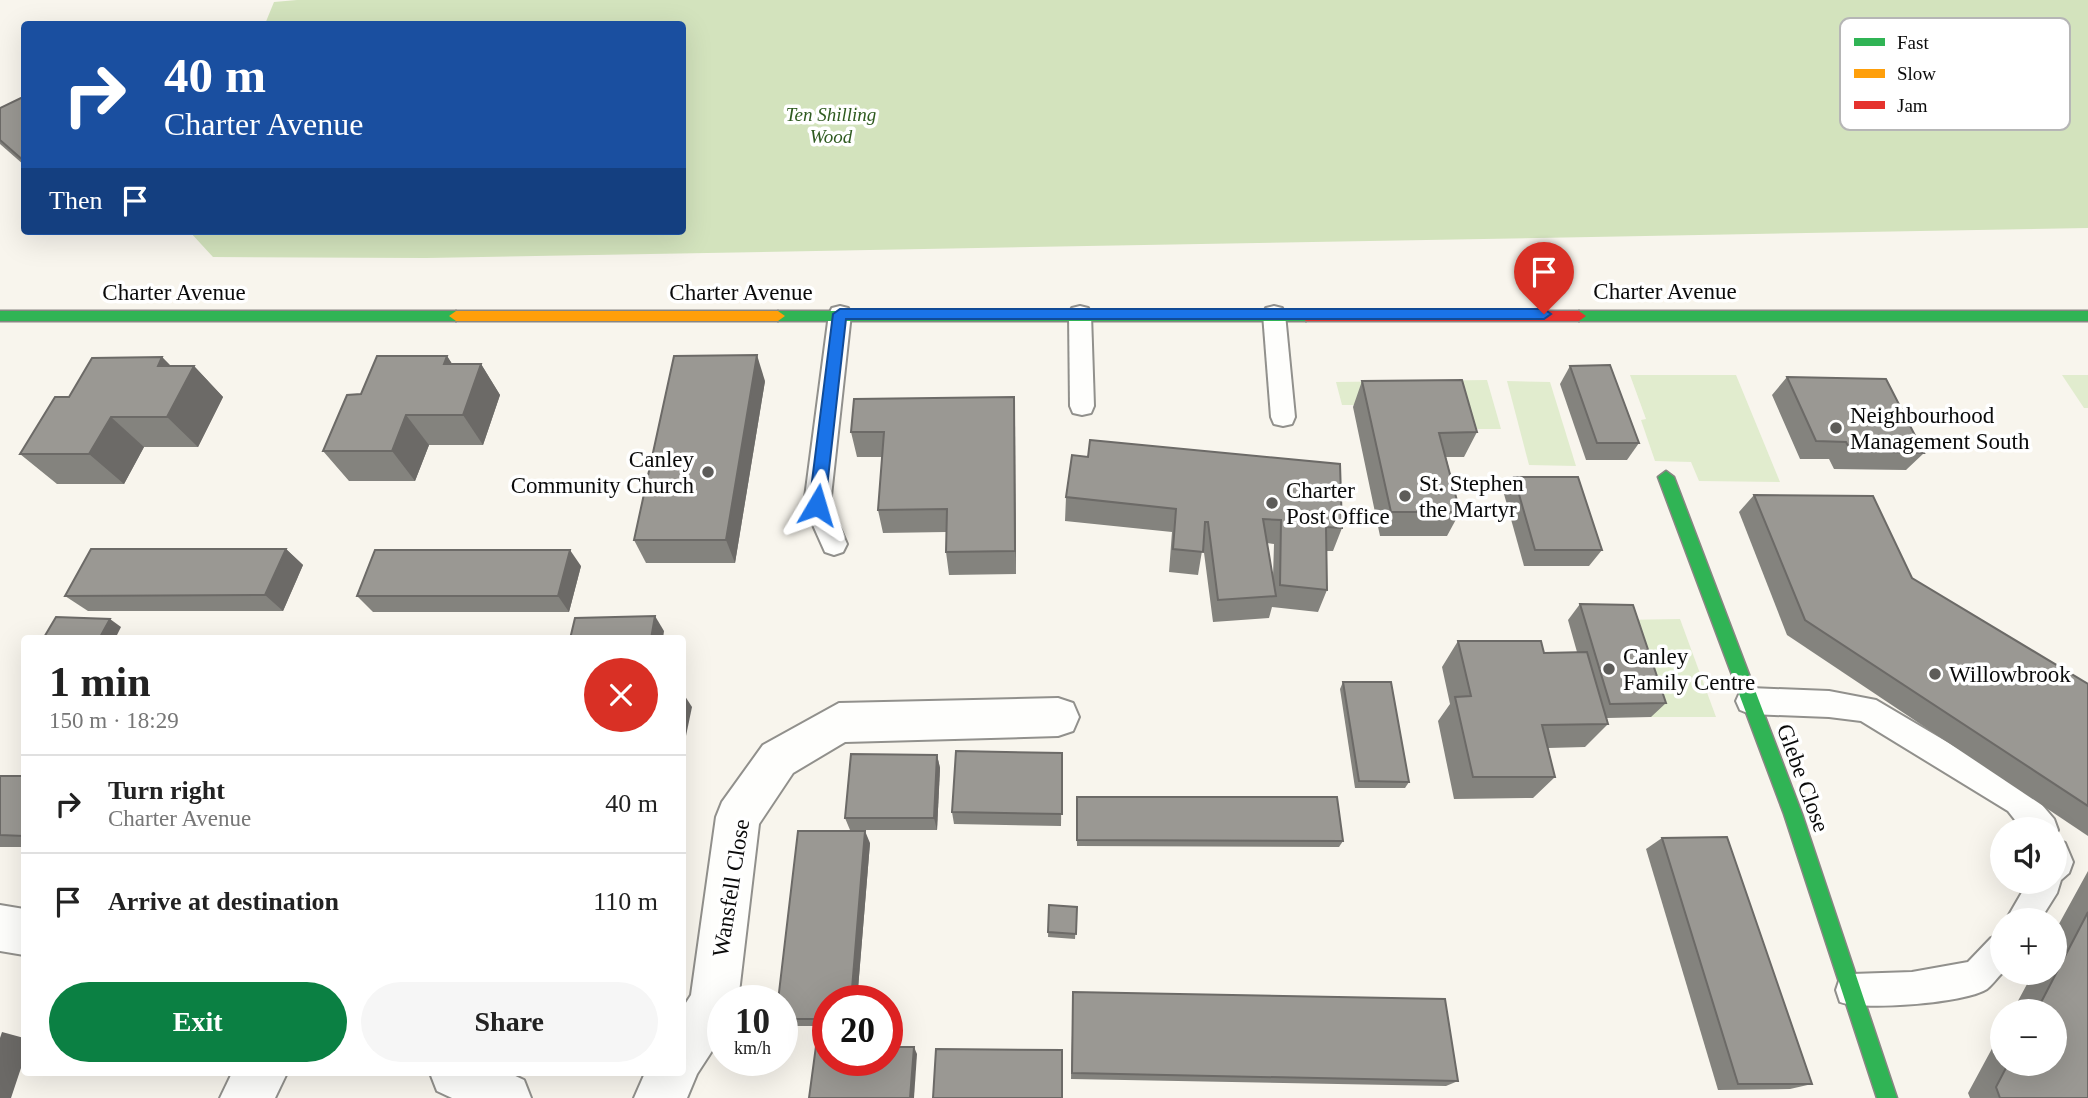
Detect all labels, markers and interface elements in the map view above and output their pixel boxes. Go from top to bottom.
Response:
legend [1840,18,2070,130]
text: Fast [1897,32,1929,53]
text: 40 m [164,48,266,103]
icon: right [49,49,140,140]
text: Slow [1897,63,1936,84]
text: Jam [1897,95,1928,116]
park label: Ten Shilling Wood [786,104,876,147]
text: Charter Avenue [164,106,363,142]
icon: arrive [116,182,154,220]
text: Then [49,186,102,215]
pin [1514,242,1574,314]
icon: arrive [1525,253,1563,291]
street label: Charter Avenue [1593,279,1737,304]
street label: Charter Avenue [102,280,246,305]
street label: Charter Avenue [669,280,813,305]
place label: Neighbourhood Management South [1850,403,2030,454]
marker: Neighbourhood Management South [1828,420,1844,436]
place label: Canley Community Church [511,447,694,498]
marker: Canley Community Church [700,464,716,480]
position arrow [780,468,854,542]
place label: St. Stephen the Martyr [1419,471,1524,522]
place label: Charter Post Office [1286,478,1390,529]
marker: St. Stephen the Martyr [1397,488,1413,504]
marker: Charter Post Office [1264,495,1280,511]
place label: Canley Family Centre [1623,644,1755,695]
button: close [584,658,658,732]
text: 1 min [49,659,151,705]
marker: Canley Family Centre [1601,661,1617,677]
place label: Willowbrook [1949,662,2071,687]
marker: Willowbrook [1927,666,1943,682]
text: 150 m · 18:29 [49,708,179,733]
street label: Glebe Close [1772,721,1834,835]
text: Turn right [108,776,225,805]
icon: right [49,785,87,823]
text: 40 m [605,789,658,818]
text: Charter Avenue [108,806,251,831]
street label: Wansfell Close [708,817,754,959]
map controls [1990,817,2067,1076]
button: sound [1990,817,2067,894]
icon: arrive [49,883,87,921]
text: Arrive at destination [108,887,339,916]
text: 110 m [593,887,658,916]
button: + [1990,908,2067,985]
button: Exit [49,982,347,1062]
button: Share [361,982,658,1062]
speed limit sign: 20 [812,985,903,1076]
button: − [1990,999,2067,1076]
text: 10 [735,1002,770,1041]
text: km/h [734,1038,771,1058]

